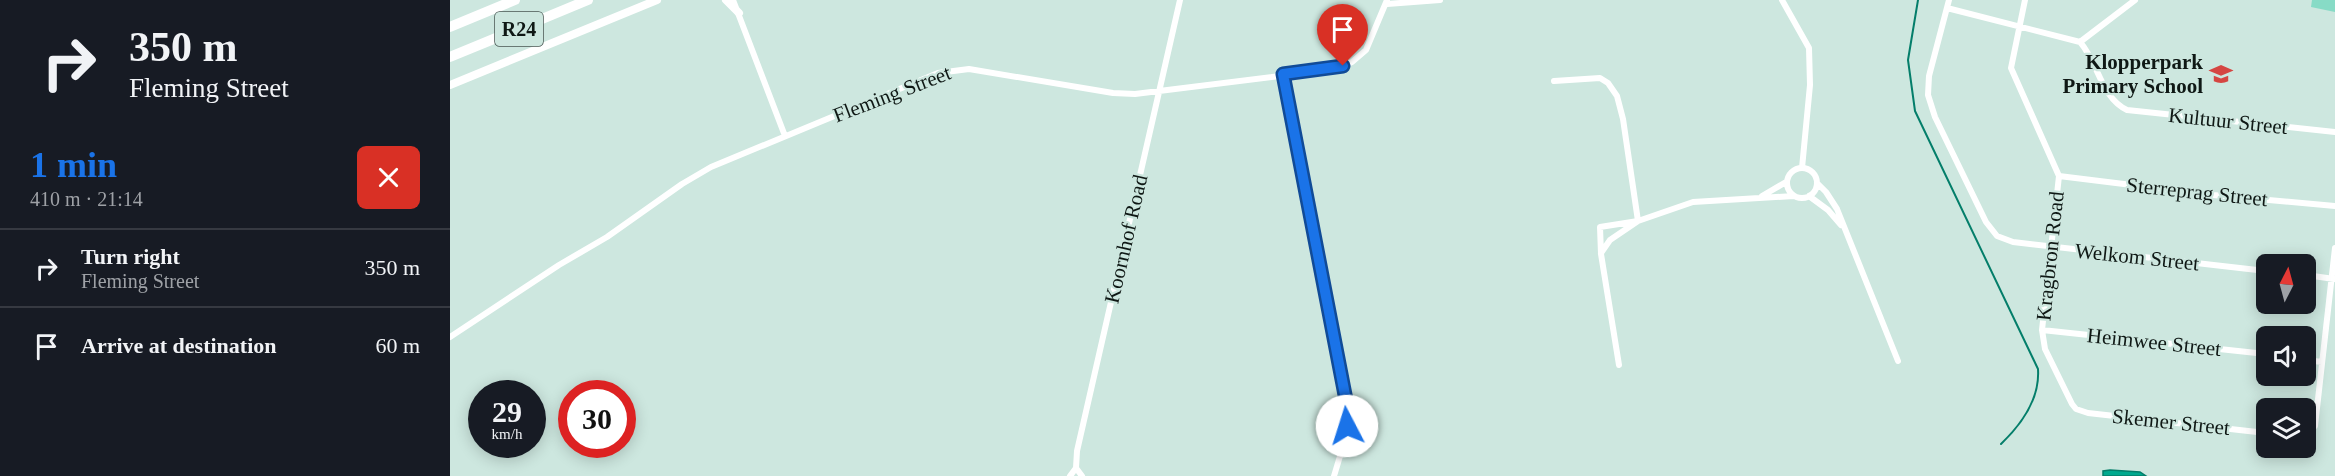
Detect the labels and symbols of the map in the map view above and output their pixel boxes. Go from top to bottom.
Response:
pin [1317,4,1368,66]
road number: R24 [495,12,543,46]
place label: Klopperpark Primary School [2062,50,2203,98]
street label: Fleming Street [830,60,954,127]
school or university icon: Klopperpark Primary School [2208,61,2234,87]
street label: Kultuur Street [2167,103,2289,139]
street label: Koornhof Road [1100,172,1153,306]
street label: Sterreprag Street [2125,173,2269,211]
street label: Kragbron Road [2031,190,2069,322]
street label: Welkom Street [2074,239,2201,275]
north arrow [2256,254,2316,314]
street label: Heimwee Street [2086,323,2222,361]
speed limit sign: 30 [558,380,636,458]
position arrow [1315,394,1379,458]
street label: Skemer Street [2111,404,2231,440]

